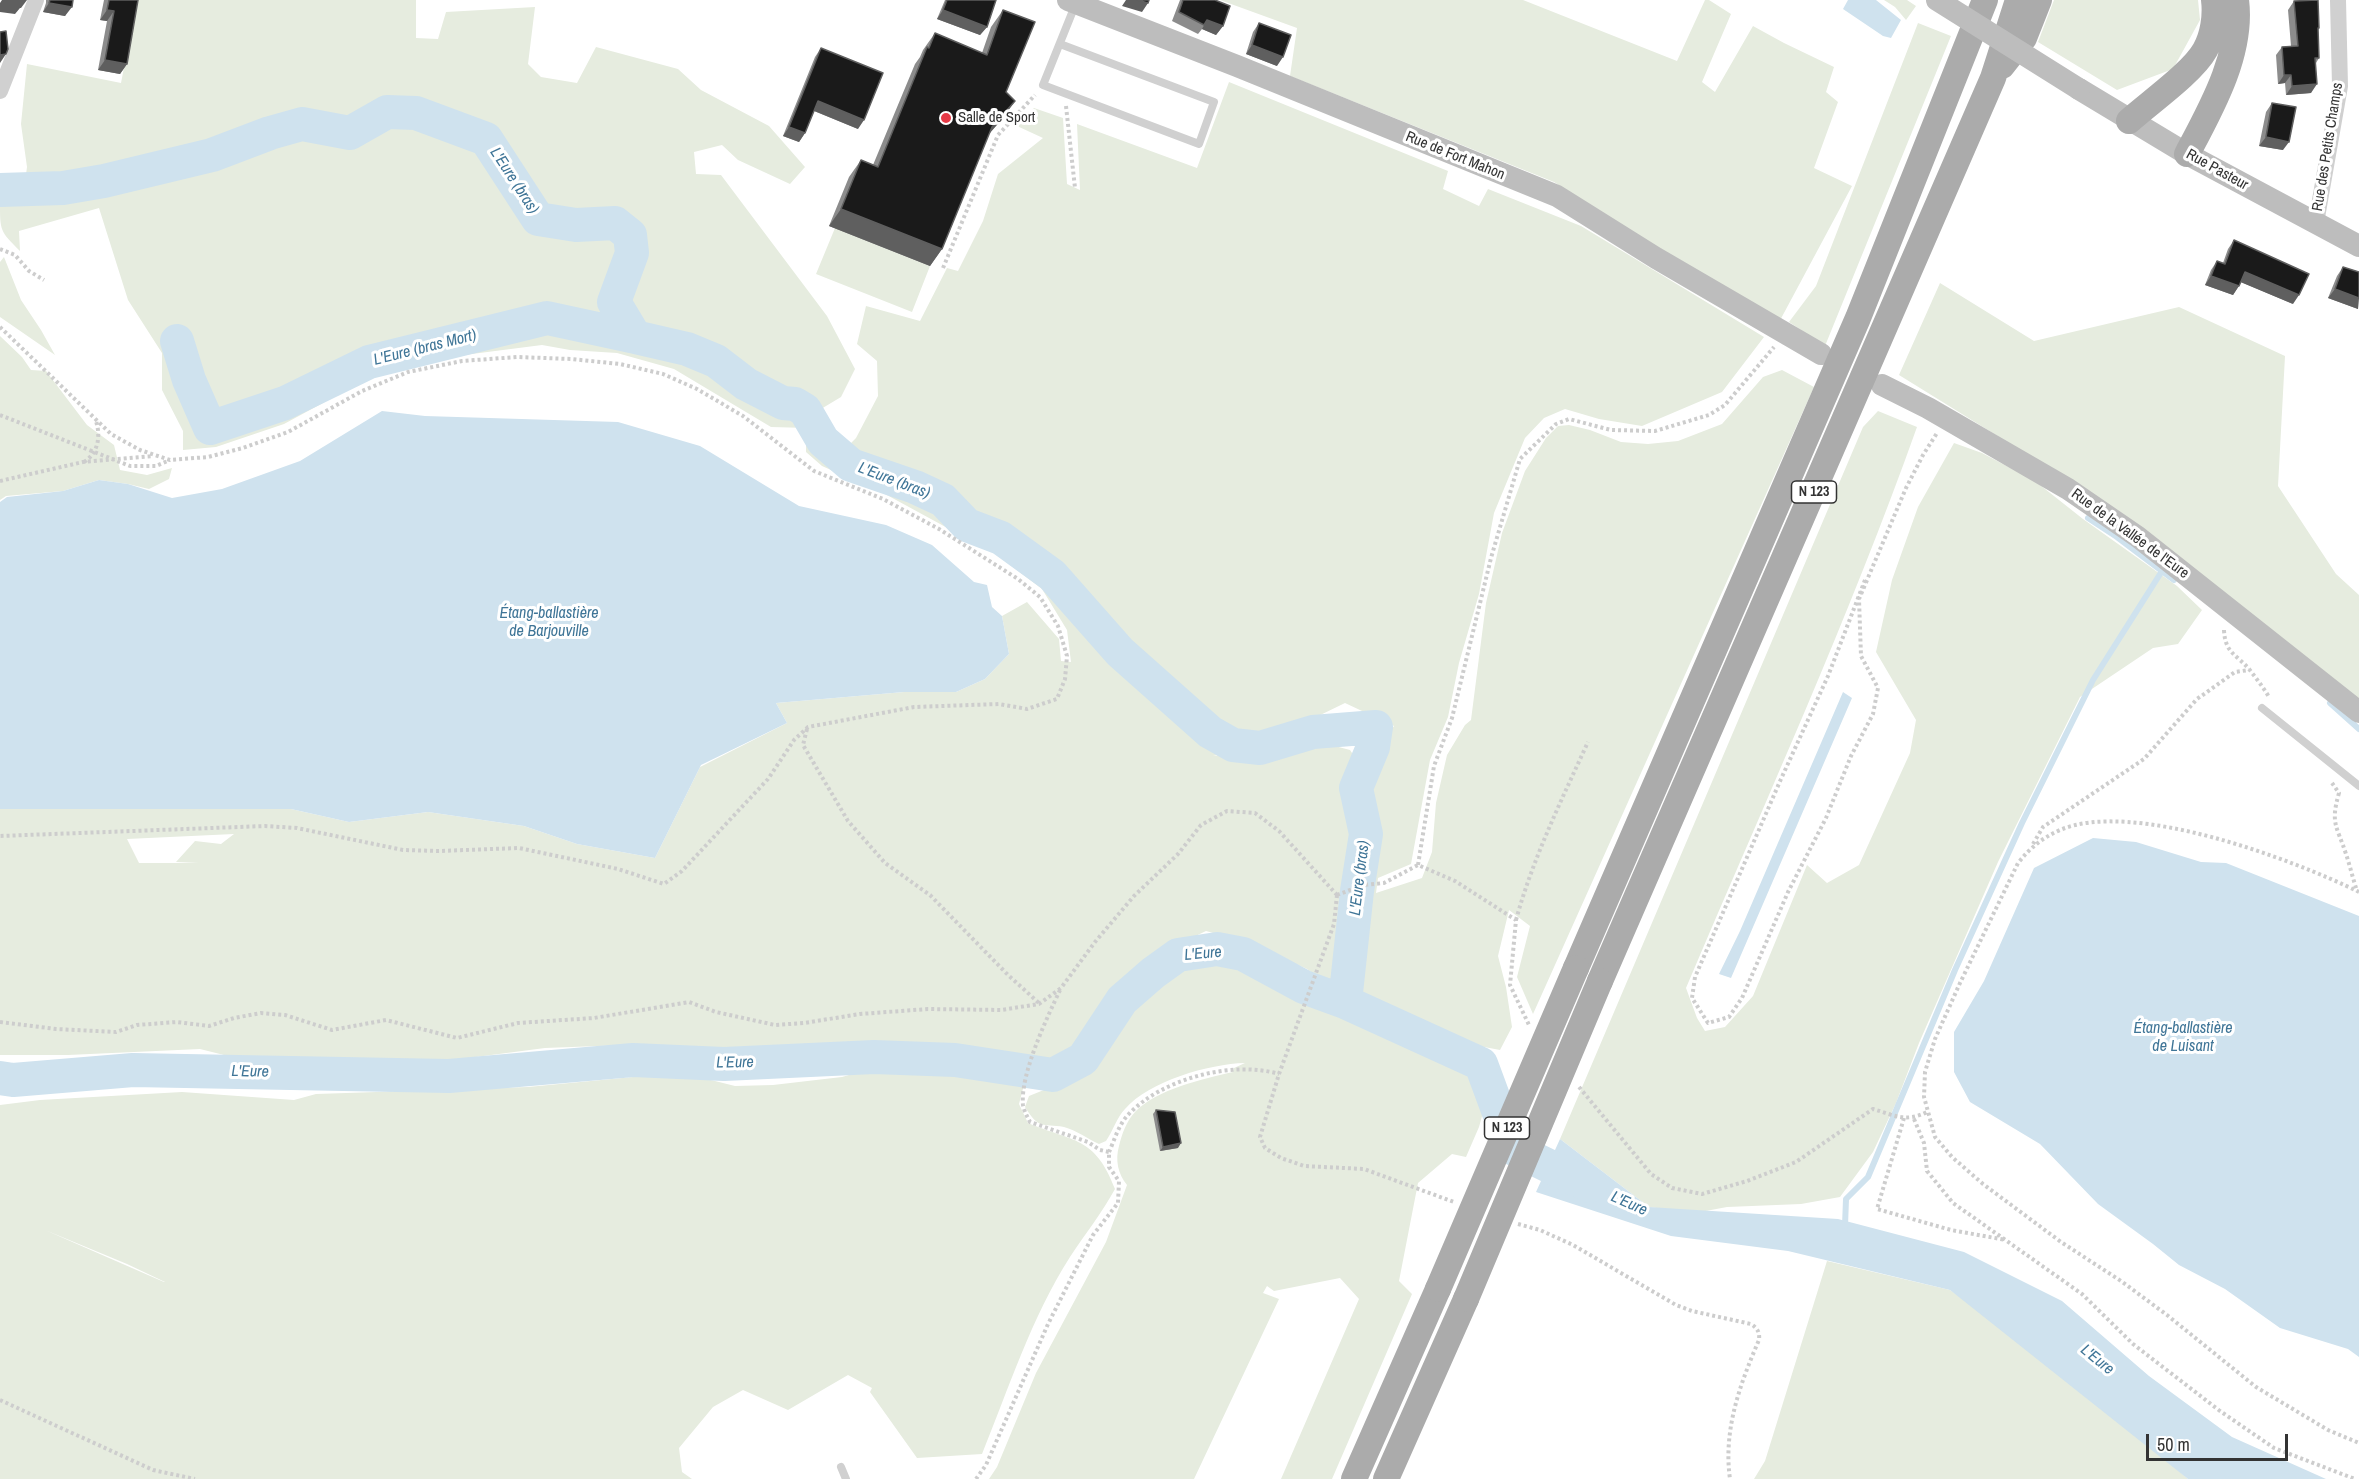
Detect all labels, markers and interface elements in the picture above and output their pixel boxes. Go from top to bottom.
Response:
street label: Rue des Petits Champs [2309,81,2347,213]
place label: Salle de Sport [958,109,1035,127]
marker: Salle de Sport [939,111,953,125]
street label: Rue de Fort Mahon [1403,128,1507,184]
water label: L'Eure (bras) [485,144,543,218]
street label: Rue Pasteur [2183,146,2251,194]
water label: L'Eure (bras Mort) [372,326,478,370]
water label: L'Eure (bras) [855,459,933,503]
road number: N 123 [1792,481,1836,503]
street label: Rue de la Vallée de l'Eure [2068,485,2192,583]
water label: Étang-ballastière de Barjouville [499,604,599,642]
water label: L'Eure (bras) [1346,839,1374,917]
water label: L'Eure [1183,943,1223,965]
water label: Étang-ballastière de Luisant [2133,1019,2233,1057]
water label: L'Eure [716,1053,754,1073]
water label: L'Eure [231,1062,269,1082]
road number: N 123 [1484,1117,1530,1139]
water label: L'Eure [1608,1188,1650,1220]
water label: L'Eure [2076,1341,2118,1379]
scale bar [2149,1422,2292,1460]
text: 50 m [2157,1432,2190,1457]

